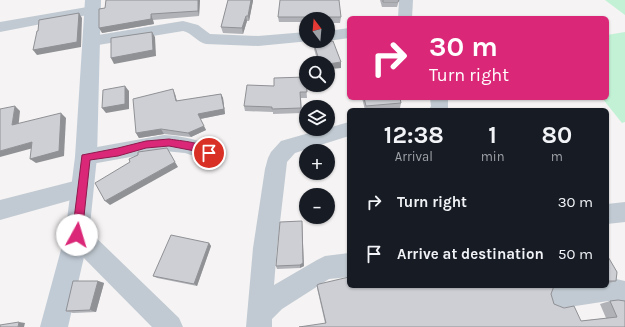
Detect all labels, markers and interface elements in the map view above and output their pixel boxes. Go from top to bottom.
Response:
north arrow [299,12,335,48]
map controls [299,12,335,224]
text: 30 m [429,30,498,63]
icon: right [363,32,415,84]
button: search [299,56,335,92]
text: Turn right [429,64,509,86]
button: layers [299,100,335,136]
text: 12:38 [384,121,444,149]
text: 1 [488,121,497,149]
text: 80 [541,121,572,149]
pin [192,136,226,170]
icon: arrive [198,142,220,164]
button: + [299,144,335,180]
text: Arrival [395,149,433,164]
text: min [481,149,505,164]
text: m [551,149,563,164]
button: − [299,188,335,224]
icon: right [363,191,385,213]
text: Turn right [397,193,467,211]
text: 30 m [558,193,593,211]
position arrow [56,214,98,256]
icon: arrive [363,243,385,265]
text: Arrive at destination [397,245,544,263]
text: 50 m [558,245,593,263]

